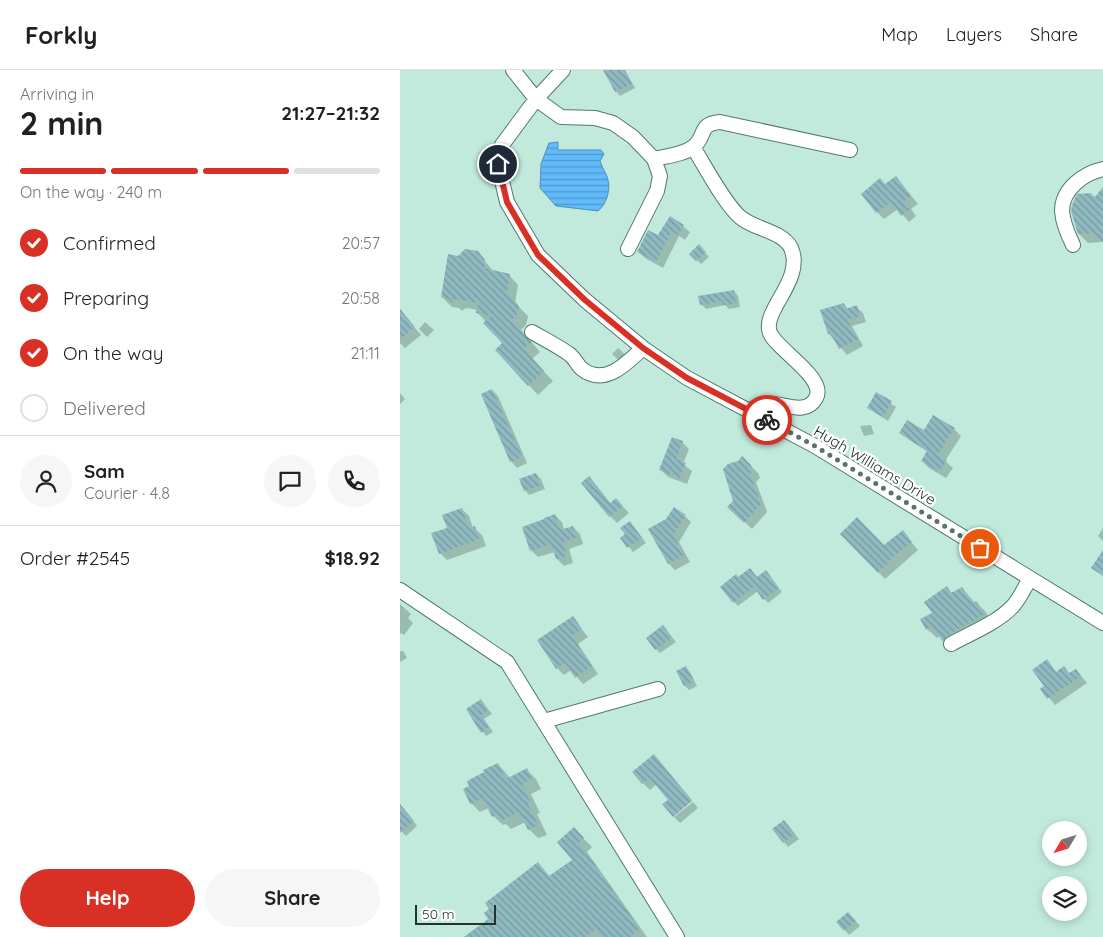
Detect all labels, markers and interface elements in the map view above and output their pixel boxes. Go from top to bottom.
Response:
text: Forkly [25,20,97,50]
text: Map [881,23,918,46]
text: Layers [946,23,1002,46]
text: Share [1030,23,1078,46]
text: Arriving in [20,84,94,104]
text: 21:27–21:32 [281,101,380,125]
text: 2 min [20,103,103,143]
pin [477,143,519,185]
icon: home [484,150,512,178]
text: On the way · 240 m [20,182,162,202]
icon: check [20,229,48,257]
text: Confirmed [63,231,156,255]
text: 20:57 [342,233,380,253]
icon: check [20,284,48,312]
text: Preparing [63,286,149,310]
text: 20:58 [341,288,380,308]
icon: check [20,339,48,367]
text: On the way [63,341,164,365]
text: 21:11 [350,343,380,363]
courier [742,395,792,445]
text: Delivered [63,396,146,420]
icon: bike [753,406,781,434]
street label: Hugh Williams Drive [811,421,939,509]
button: person [20,455,72,507]
button: chat [264,455,316,507]
button: phone [328,455,380,507]
text: Sam [84,459,125,483]
text: Courier · 4.8 [84,483,170,503]
pin [959,527,1001,569]
icon: bag [966,534,994,562]
text: Order #2545 [20,546,130,570]
text: $18.92 [325,546,380,570]
north arrow [1042,821,1088,866]
map controls [1042,821,1087,921]
button: Help [20,869,195,927]
button: Share [205,869,380,927]
button: layers [1042,876,1087,921]
scale bar [415,902,496,925]
text: 50 m [422,905,455,923]

